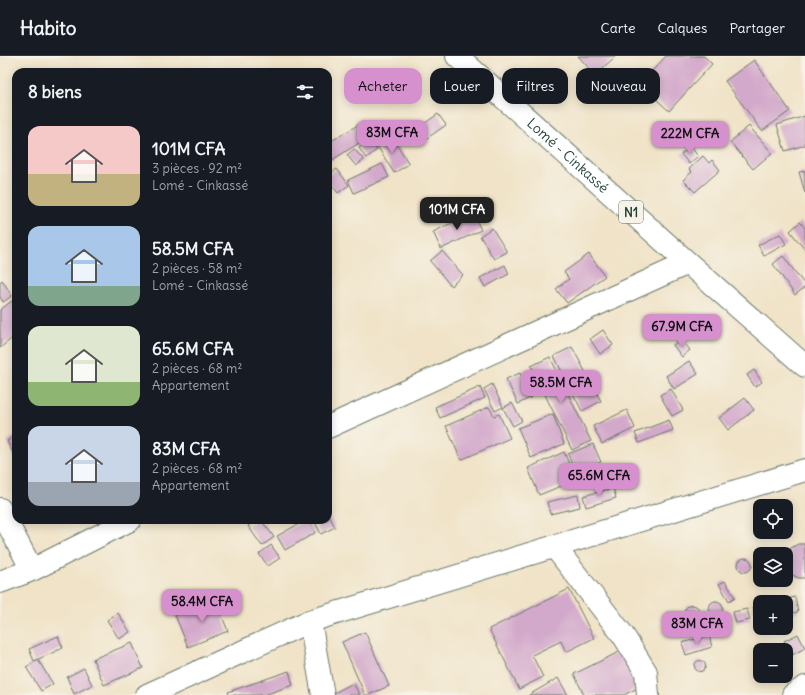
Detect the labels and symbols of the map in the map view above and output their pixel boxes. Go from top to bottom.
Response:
street label: Lomé - Cinkassé [523,114,613,197]
pin: 83M CFA [355,120,429,154]
pin: 222M CFA [649,121,731,155]
pin: 101M CFA [416,197,498,231]
road number: N1 [619,201,643,223]
pin: 67.9M CFA [636,314,728,348]
pin: 58.5M CFA [515,370,607,404]
pin: 65.6M CFA [553,463,645,497]
pin: 58.4M CFA [156,589,248,623]
pin: 83M CFA [660,611,734,645]

